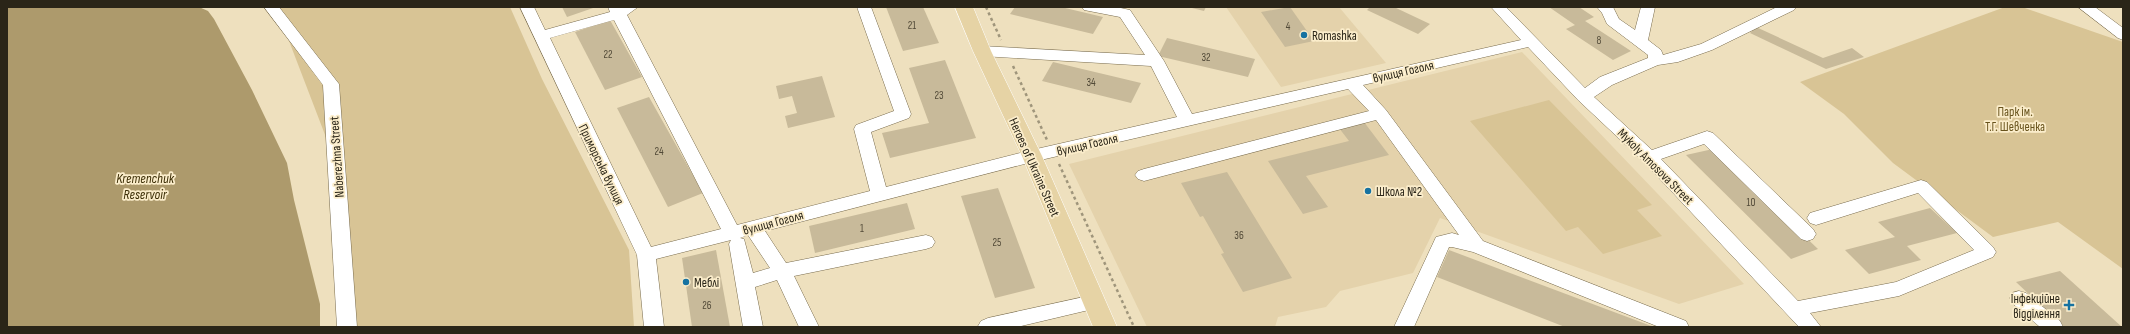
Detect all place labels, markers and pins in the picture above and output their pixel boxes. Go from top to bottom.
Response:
place label: Romashka [1312,28,1357,44]
marker: Romashka [1299,30,1309,40]
place label: Школа №2 [1376,184,1422,200]
marker: Школа №2 [1363,186,1373,196]
place label: Меблі [694,275,719,291]
marker: Меблі [681,277,691,287]
place label: Інфекційне відділення [2011,291,2060,322]
marker: Інфекційне відділення [2063,299,2075,311]

